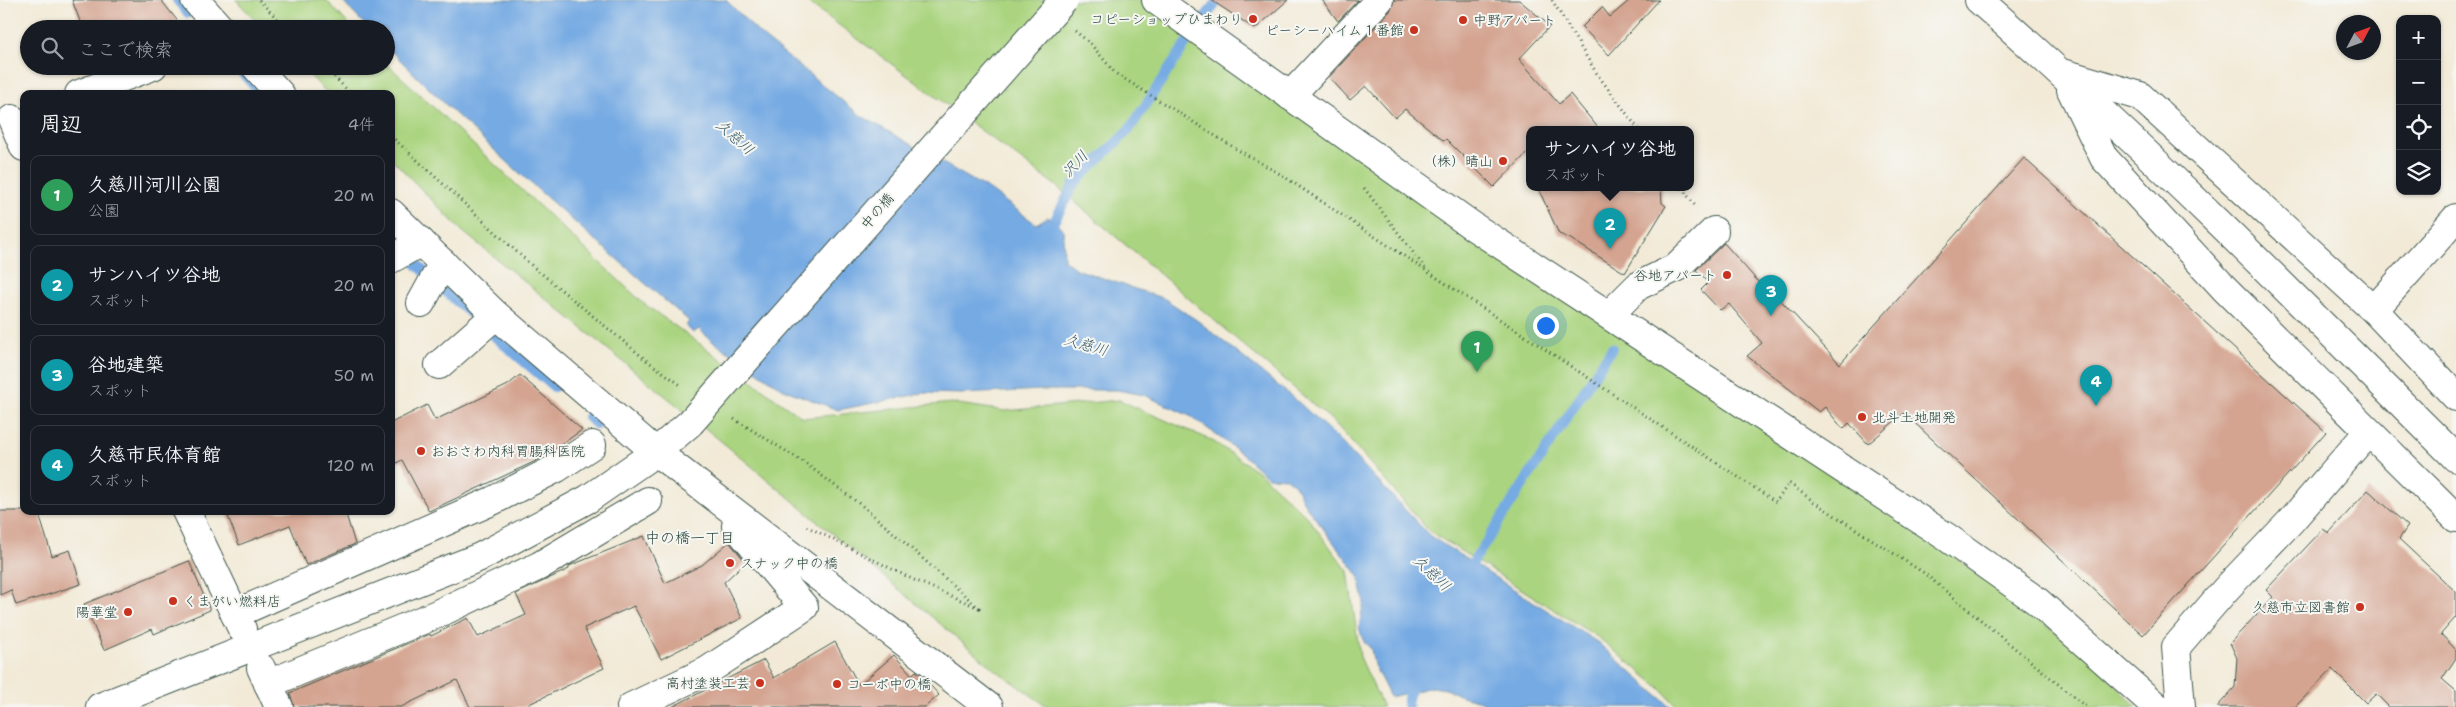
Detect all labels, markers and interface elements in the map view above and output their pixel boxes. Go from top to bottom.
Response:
place label: コピーショップひまわり [1090,10,1243,28]
place label: 中野アパート [1473,11,1556,29]
marker: コピーショップひまわり [1247,13,1259,25]
marker: 中野アパート [1457,14,1469,26]
north arrow [2336,15,2381,60]
map controls [2396,15,2441,195]
button: + [2396,15,2441,60]
search box [20,20,395,75]
place label: ピーシーハイム１番館 [1265,21,1404,39]
marker: ピーシーハイム１番館 [1408,24,1420,36]
icon: search [38,34,66,62]
text: ここで検索 [78,37,173,62]
button: − [2396,60,2441,105]
button: locate [2396,105,2441,150]
text: 周辺 [40,110,82,138]
text: 4件 [348,114,375,135]
water label: 久慈川 [712,115,758,159]
popup [1526,126,1694,191]
text: サンハイツ谷地 [1544,136,1676,161]
water label: 沢川 [1057,146,1093,182]
button: layers [2396,150,2441,195]
place label: （株）晴山 [1423,152,1493,170]
marker: （株）晴山 [1497,155,1509,167]
text: スポット [1544,164,1608,185]
text: 久慈川河川公園 [88,172,221,197]
text: 1 [53,185,61,206]
text: 20 m [333,185,374,206]
street label: 中の橋 [856,189,898,233]
text: 公園 [88,200,120,221]
pin: 2 [1594,208,1626,249]
text: サンハイツ谷地 [88,262,220,287]
place label: 谷地アパート [1634,266,1717,284]
marker: 谷地アパート [1721,269,1733,281]
text: 2 [51,275,63,296]
text: 20 m [333,275,374,296]
pin: 3 [1755,275,1787,316]
text: スポット [88,290,152,311]
your location [1533,313,1559,339]
water label: 久慈川 [1062,329,1110,361]
pin: 1 [1461,331,1493,372]
text: 谷地建築 [88,352,164,377]
text: 3 [51,365,63,386]
text: 50 m [334,365,374,386]
pin: 4 [2080,365,2112,406]
text: スポット [88,380,152,401]
place label: 北斗土地開発 [1872,408,1956,426]
marker: 北斗土地開発 [1856,411,1868,423]
text: 久慈市民体育館 [88,442,221,467]
place label: おおさわ内科胃腸科医院 [431,442,585,460]
marker: おおさわ内科胃腸科医院 [415,445,427,457]
text: 4 [51,455,63,476]
text: 120 m [327,455,374,476]
text: スポット [88,470,152,491]
district label: 中の橋一丁目 [645,528,735,548]
water label: 久慈川 [1409,550,1455,596]
place label: スナック中の橋 [740,554,838,572]
marker: スナック中の橋 [724,557,736,569]
place label: くまがい燃料店 [183,592,281,610]
marker: くまがい燃料店 [167,595,179,607]
place label: 久慈市立図書館 [2252,598,2350,616]
marker: 久慈市立図書館 [2354,601,2366,613]
place label: 陽華堂 [76,603,118,621]
marker: 陽華堂 [122,606,134,618]
place label: 高村塗装工芸 [666,674,750,692]
place label: コーポ中の橋 [847,675,931,693]
marker: 高村塗装工芸 [754,677,766,689]
marker: コーポ中の橋 [831,678,843,690]

